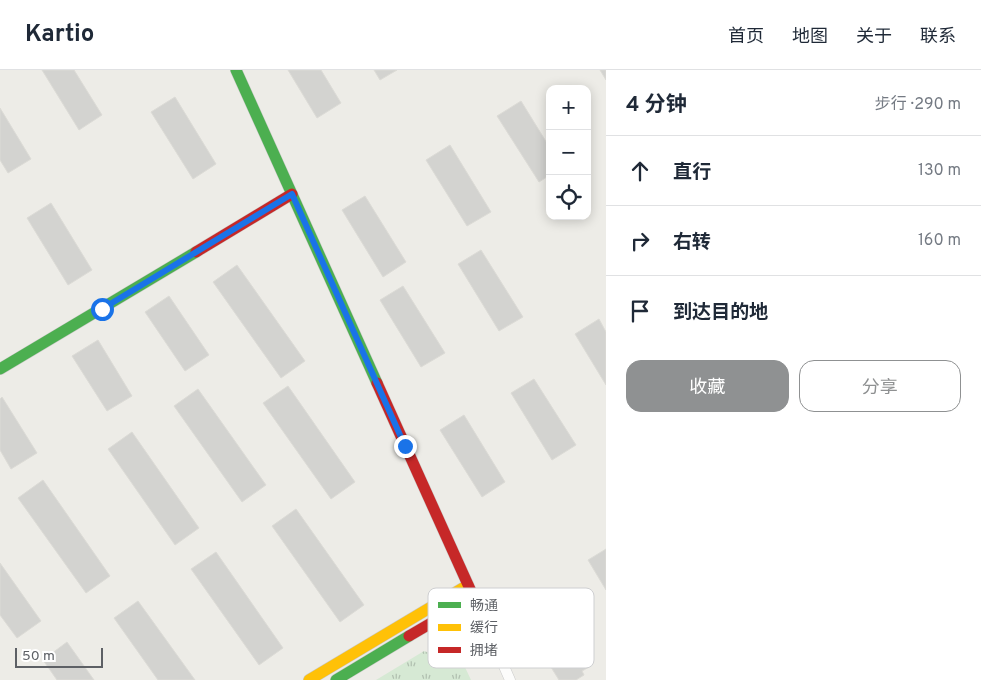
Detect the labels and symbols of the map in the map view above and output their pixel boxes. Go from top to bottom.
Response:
route start [91,298,114,321]
route end [394,435,417,458]
legend [428,588,594,668]
text: 畅通 [470,598,498,615]
text: 缓行 [470,620,498,637]
text: 拥堵 [470,643,498,660]
scale bar [15,645,102,668]

